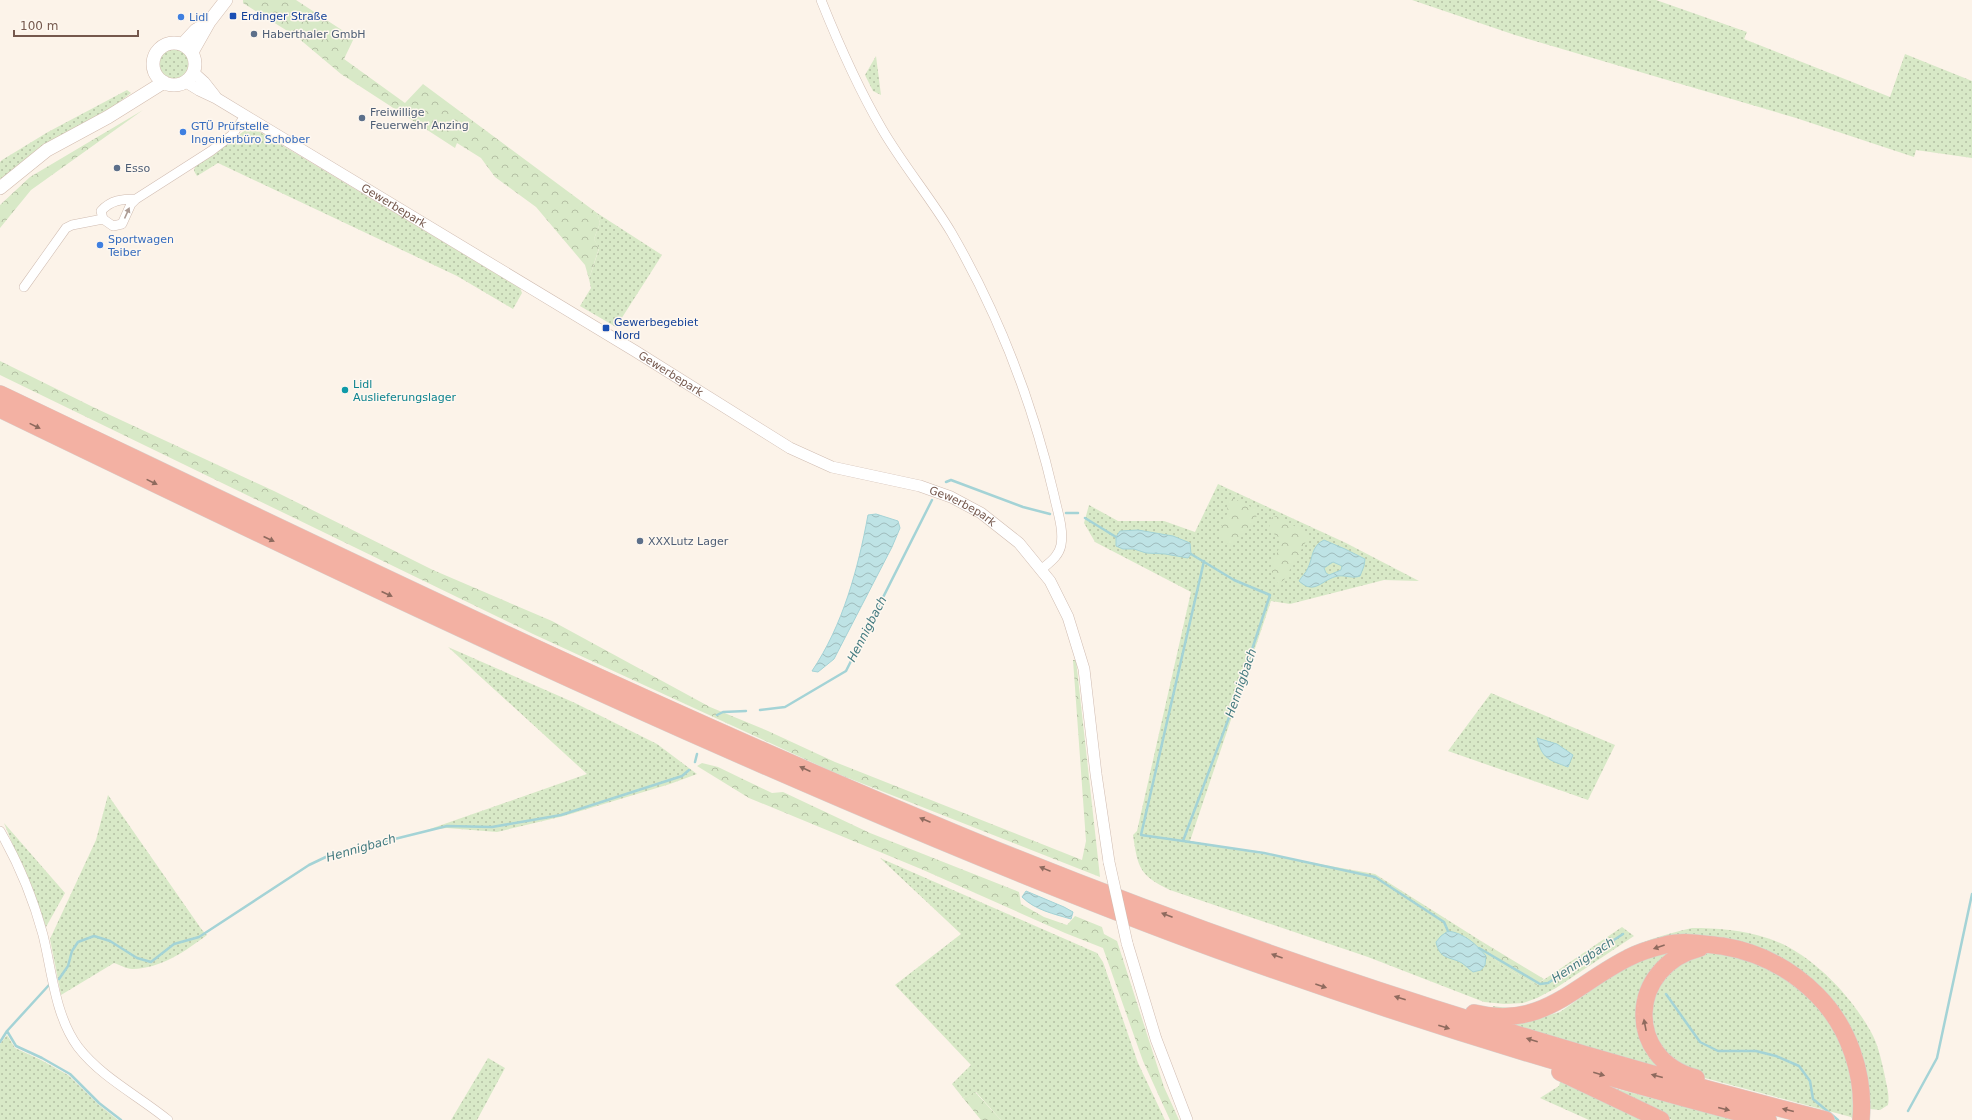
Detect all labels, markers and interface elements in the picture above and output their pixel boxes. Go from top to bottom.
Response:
place label: Erdinger Straße [241,10,328,23]
place label: Lidl [189,11,208,24]
marker: Erdinger Straße [228,11,238,21]
scale bar [14,12,138,38]
marker: Lidl [176,12,186,22]
text: 100 m [20,19,58,33]
place label: Haberthaler GmbH [262,28,366,41]
marker: Haberthaler GmbH [249,29,259,39]
place label: Freiwillige Feuerwehr Anzing [370,106,469,132]
marker: Freiwillige Feuerwehr Anzing [357,113,367,123]
place label: GTÜ Prüfstelle Ingenierbüro Schober [191,120,310,146]
marker: GTÜ Prüfstelle Ingenierbüro Schober [178,127,188,137]
place label: Esso [125,162,150,175]
marker: Esso [112,163,122,173]
street label: Gewerbepark [359,181,429,231]
one-way arrow [124,207,130,219]
place label: Sportwagen Teiber [107,233,174,259]
marker: Sportwagen Teiber [95,240,105,250]
place label: Gewerbegebiet Nord [614,316,699,342]
marker: Gewerbegebiet Nord [601,323,611,333]
street label: Gewerbepark [636,349,706,399]
place label: Lidl Auslieferungslager [353,378,456,404]
marker: Lidl Auslieferungslager [340,385,350,395]
one-way arrow [29,423,41,429]
one-way arrow [146,479,158,485]
street label: Gewerbepark [928,484,999,530]
place label: XXXLutz Lager [648,535,729,548]
one-way arrow [264,536,275,542]
marker: XXXLutz Lager [635,536,645,546]
one-way arrow [381,591,392,597]
water label: Hennigbach [844,594,890,664]
water label: Hennigbach [1223,647,1259,719]
one-way arrow [800,766,811,772]
one-way arrow [919,817,930,823]
water label: Hennigbach [325,831,397,865]
one-way arrow [1039,865,1051,871]
one-way arrow [1160,912,1172,918]
water label: Hennigbach [1549,935,1617,985]
one-way arrow [1653,944,1665,950]
one-way arrow [1271,952,1283,958]
one-way arrow [1315,983,1327,989]
one-way arrow [1393,995,1405,1001]
one-way arrow [1642,1018,1648,1031]
one-way arrow [1438,1024,1450,1030]
one-way arrow [1526,1037,1538,1043]
one-way arrow [1592,1072,1605,1078]
one-way arrow [1651,1073,1663,1079]
one-way arrow [1718,1106,1730,1112]
one-way arrow [1782,1107,1794,1113]

